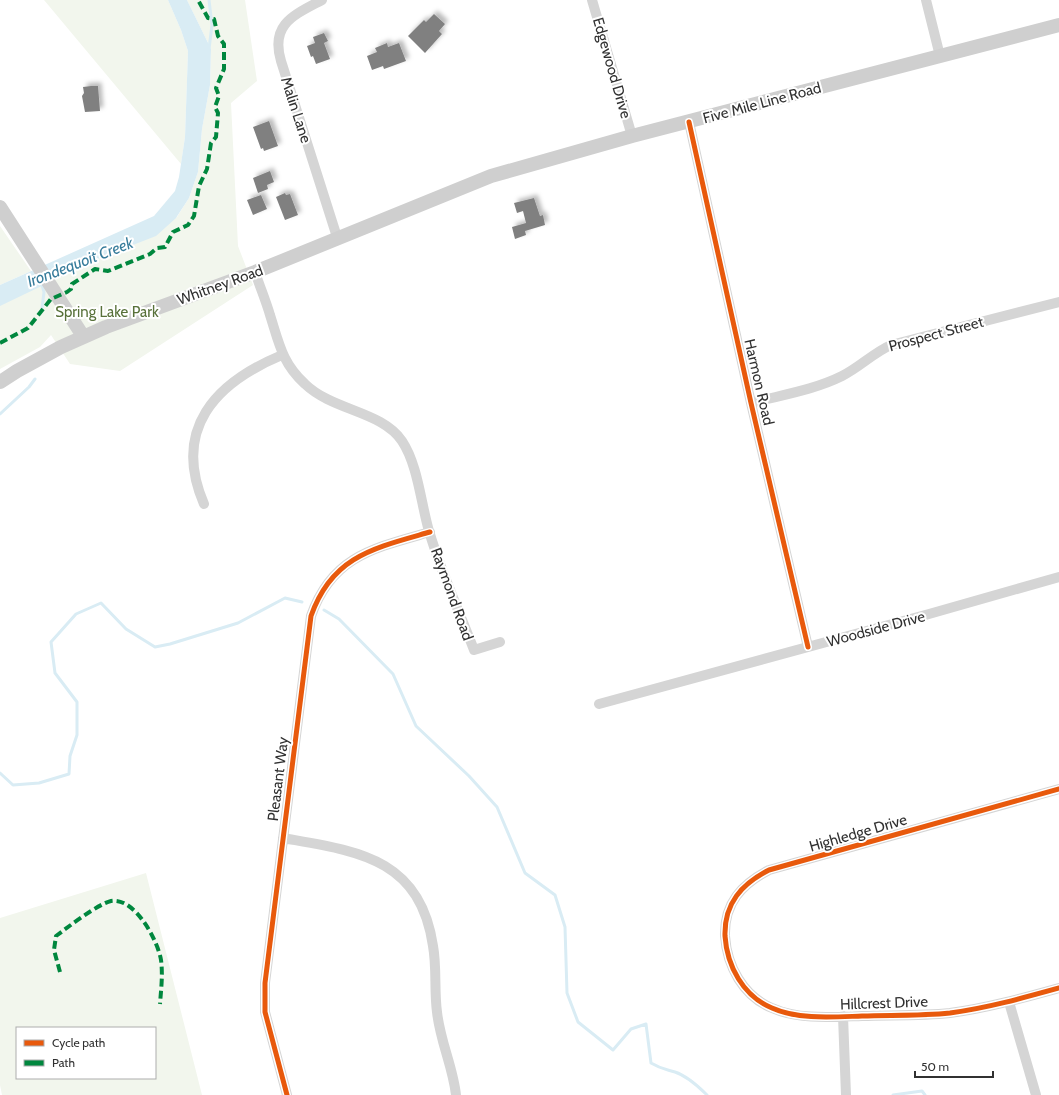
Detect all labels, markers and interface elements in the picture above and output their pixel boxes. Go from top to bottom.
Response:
street label: Edgewood Drive [589,15,635,121]
street label: Malin Lane [277,75,315,146]
street label: Five Mile Line Road [701,79,823,127]
water label: Irondequoit Creek [24,233,137,291]
street label: Whitney Road [175,261,265,309]
park label: Spring Lake Park [55,303,159,321]
street label: Prospect Street [887,313,985,355]
street label: Harmon Road [740,337,778,427]
street label: Raymond Road [427,545,477,643]
street label: Woodside Drive [825,607,927,651]
street label: Pleasant Way [264,735,292,822]
street label: Highledge Drive [807,810,909,856]
street label: Hillcrest Drive [840,992,929,1014]
legend [16,1027,156,1079]
text: Cycle path [52,1035,105,1050]
scale bar [915,1053,993,1079]
text: Path [52,1055,75,1070]
text: 50 m [921,1059,949,1074]

